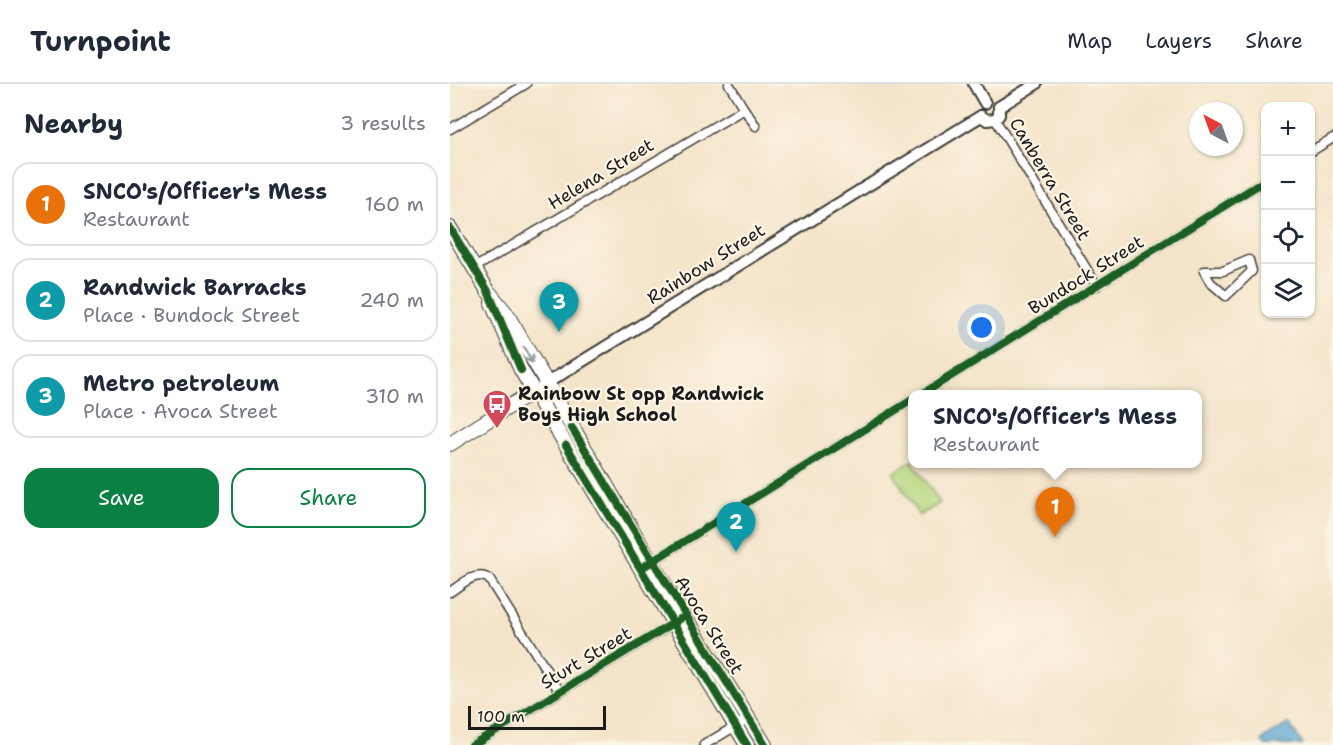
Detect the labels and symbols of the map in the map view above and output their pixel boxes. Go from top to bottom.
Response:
north arrow [1189,102,1243,156]
street label: Canberra Street [1004,113,1096,245]
street label: Helena Street [544,133,659,215]
street label: Rainbow Street [642,218,770,310]
street label: Bundock Street [1024,230,1148,320]
pin: 3 [540,282,578,332]
your location [967,313,996,342]
one-way arrow [523,345,534,363]
place label: Rainbow St opp Randwick Boys High School [518,382,764,427]
bus stop icon: Rainbow St opp Randwick Boys High School [481,388,513,430]
pin: 1 [1036,488,1074,537]
pin: 2 [716,502,756,552]
street label: Avoca Street [669,571,749,679]
street label: Sturt Street [536,621,636,695]
scale bar [468,703,606,730]

